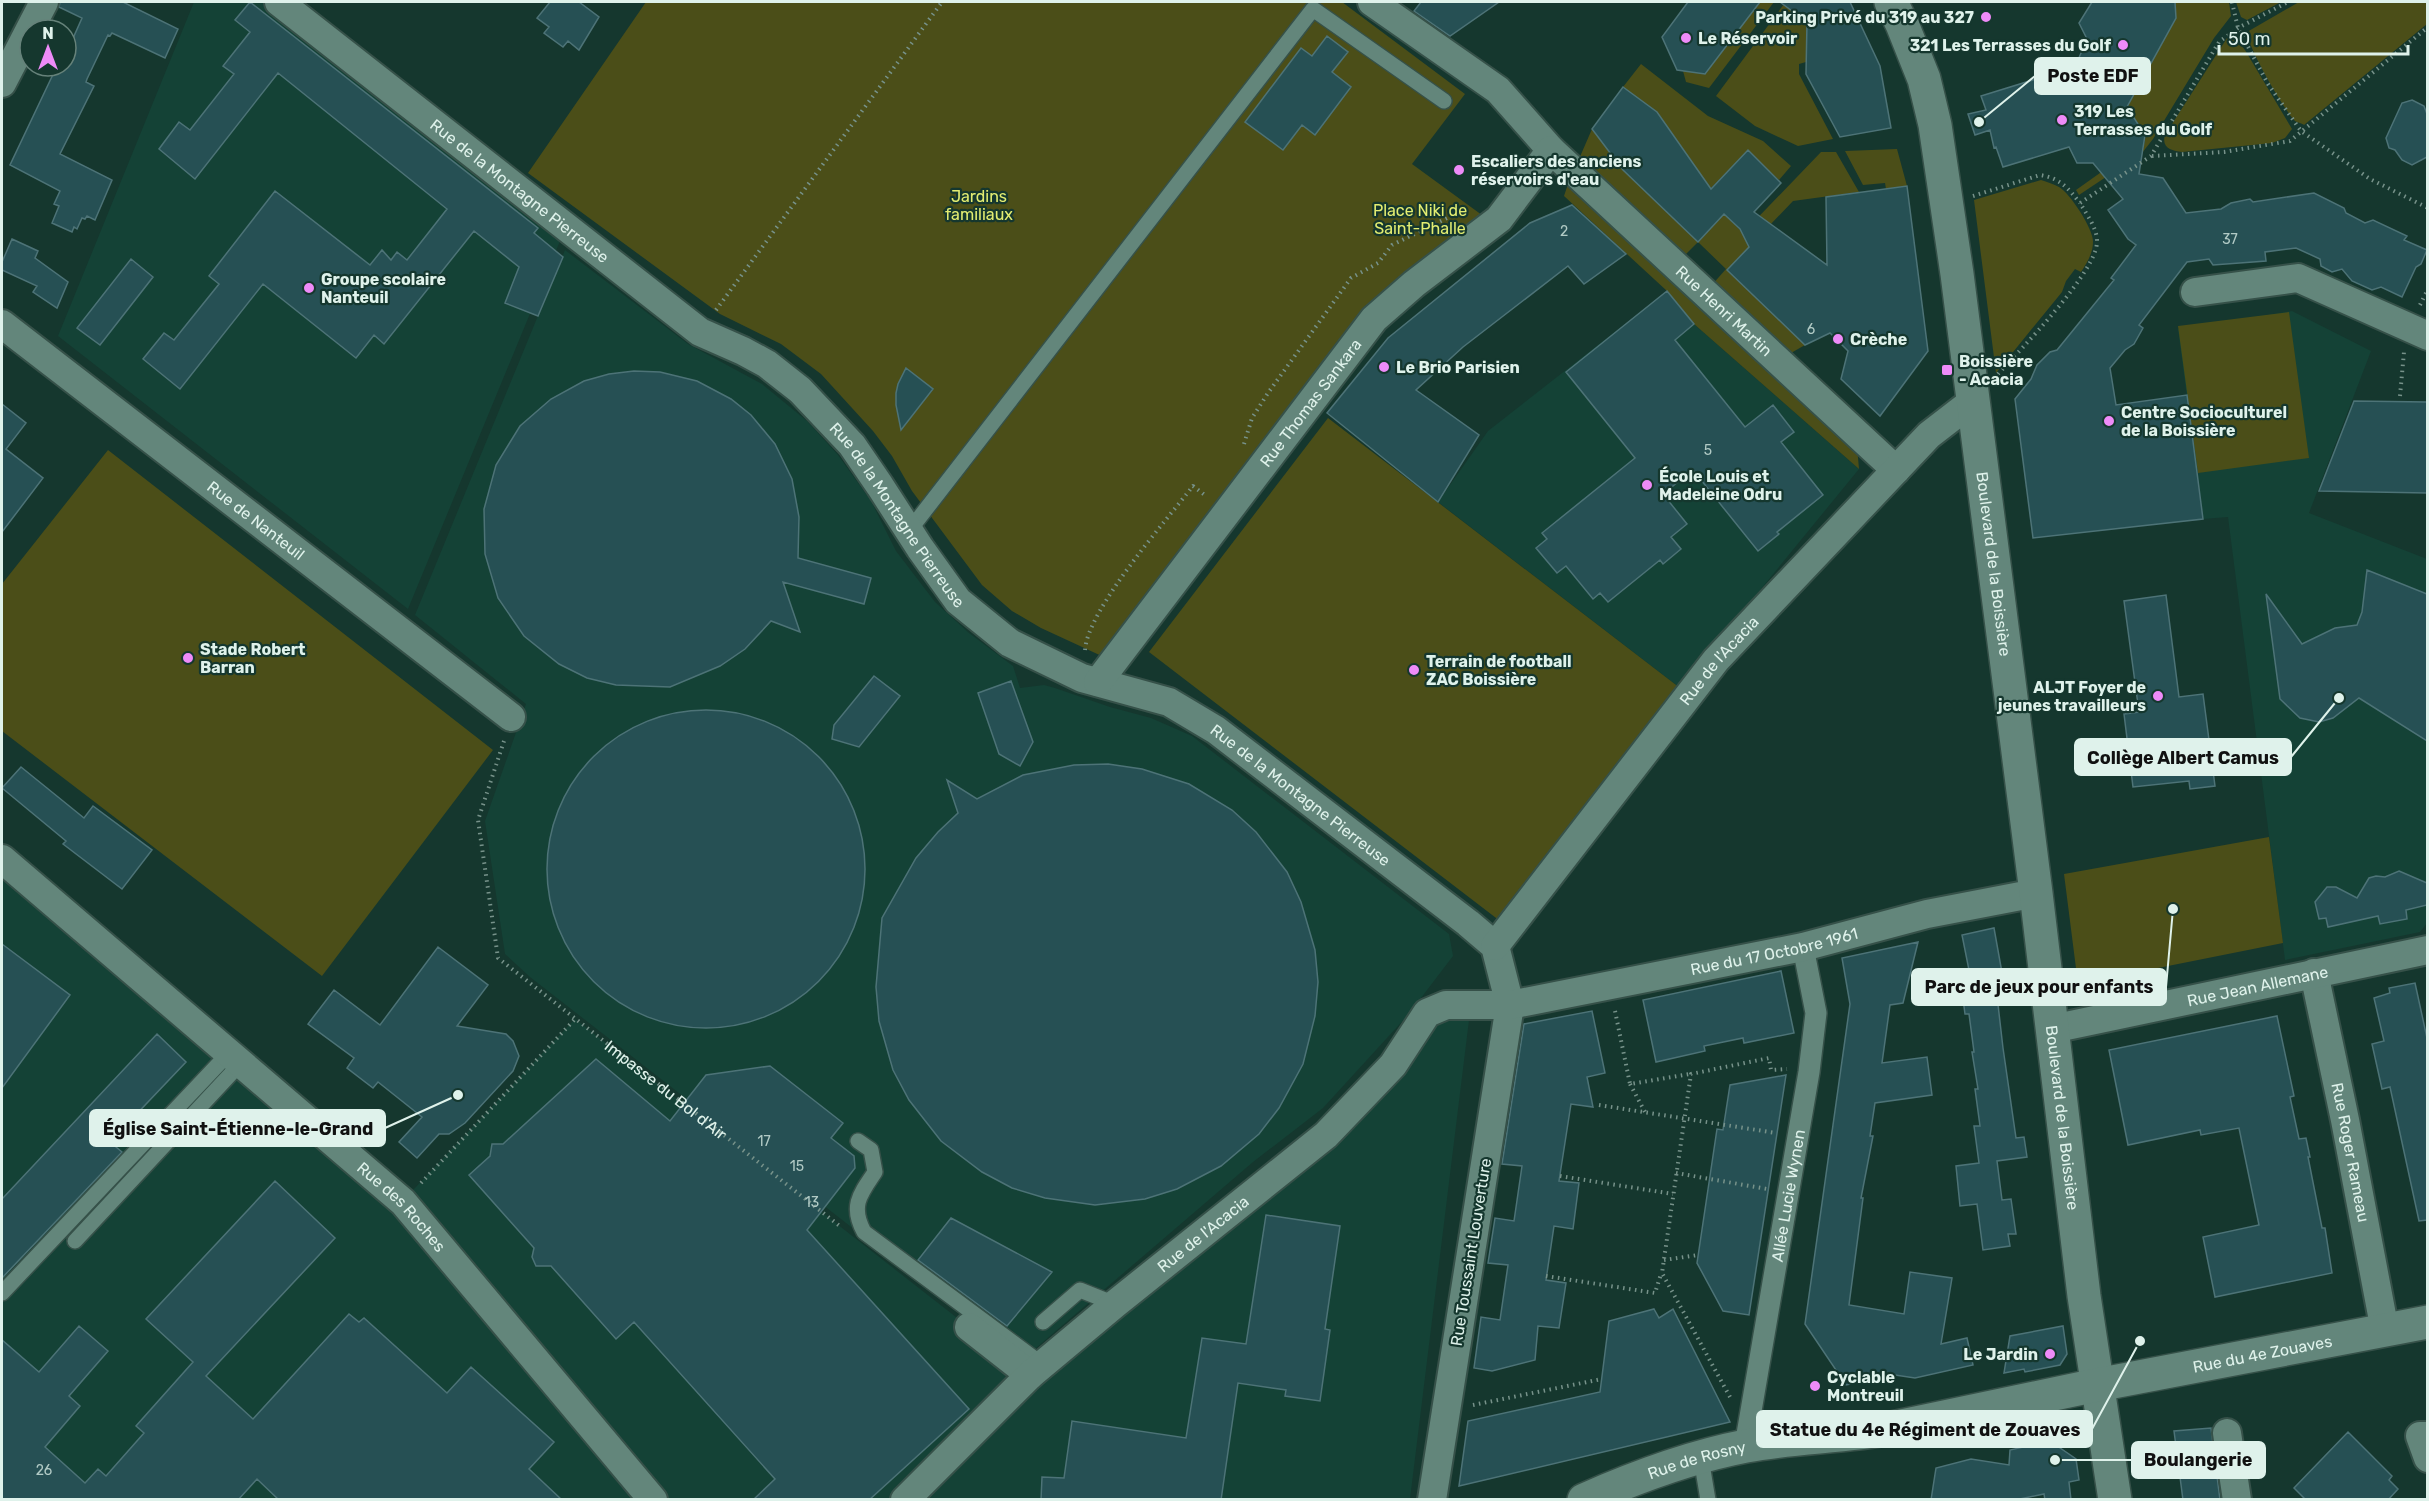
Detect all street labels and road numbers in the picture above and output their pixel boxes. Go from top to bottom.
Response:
street label: Rue de la Montagne Pierreuse [427,115,613,267]
street label: Rue Henri Martin [1672,261,1776,360]
street label: Rue Thomas Sankara [1256,335,1365,470]
street label: Rue de la Montagne Pierreuse [826,418,968,612]
street label: Boulevard de la Boissière [1973,471,2015,657]
street label: Rue de Nanteuil [204,477,308,564]
street label: Rue de l'Acacia [1675,612,1762,709]
street label: Rue de la Montagne Pierreuse [1207,720,1394,870]
street label: Rue du 17 Octobre 1961 [1689,923,1860,979]
street label: Rue Jean Allemane [2185,962,2330,1010]
street label: Boulevard de la Boissière [2042,1024,2083,1211]
street label: Impasse du Bol d'Air [601,1036,731,1143]
street label: Rue Roger Rameau [2328,1081,2374,1224]
street label: Allée Lucie Wynen [1767,1128,1809,1263]
street label: Rue Toussaint Louverture [1447,1157,1495,1347]
street label: Rue des Roches [353,1158,450,1255]
street label: Rue de l'Acacia [1153,1191,1252,1276]
street label: Rue du 4e Zouaves [2191,1331,2334,1376]
street label: Rue de Rosny [1645,1437,1748,1483]

